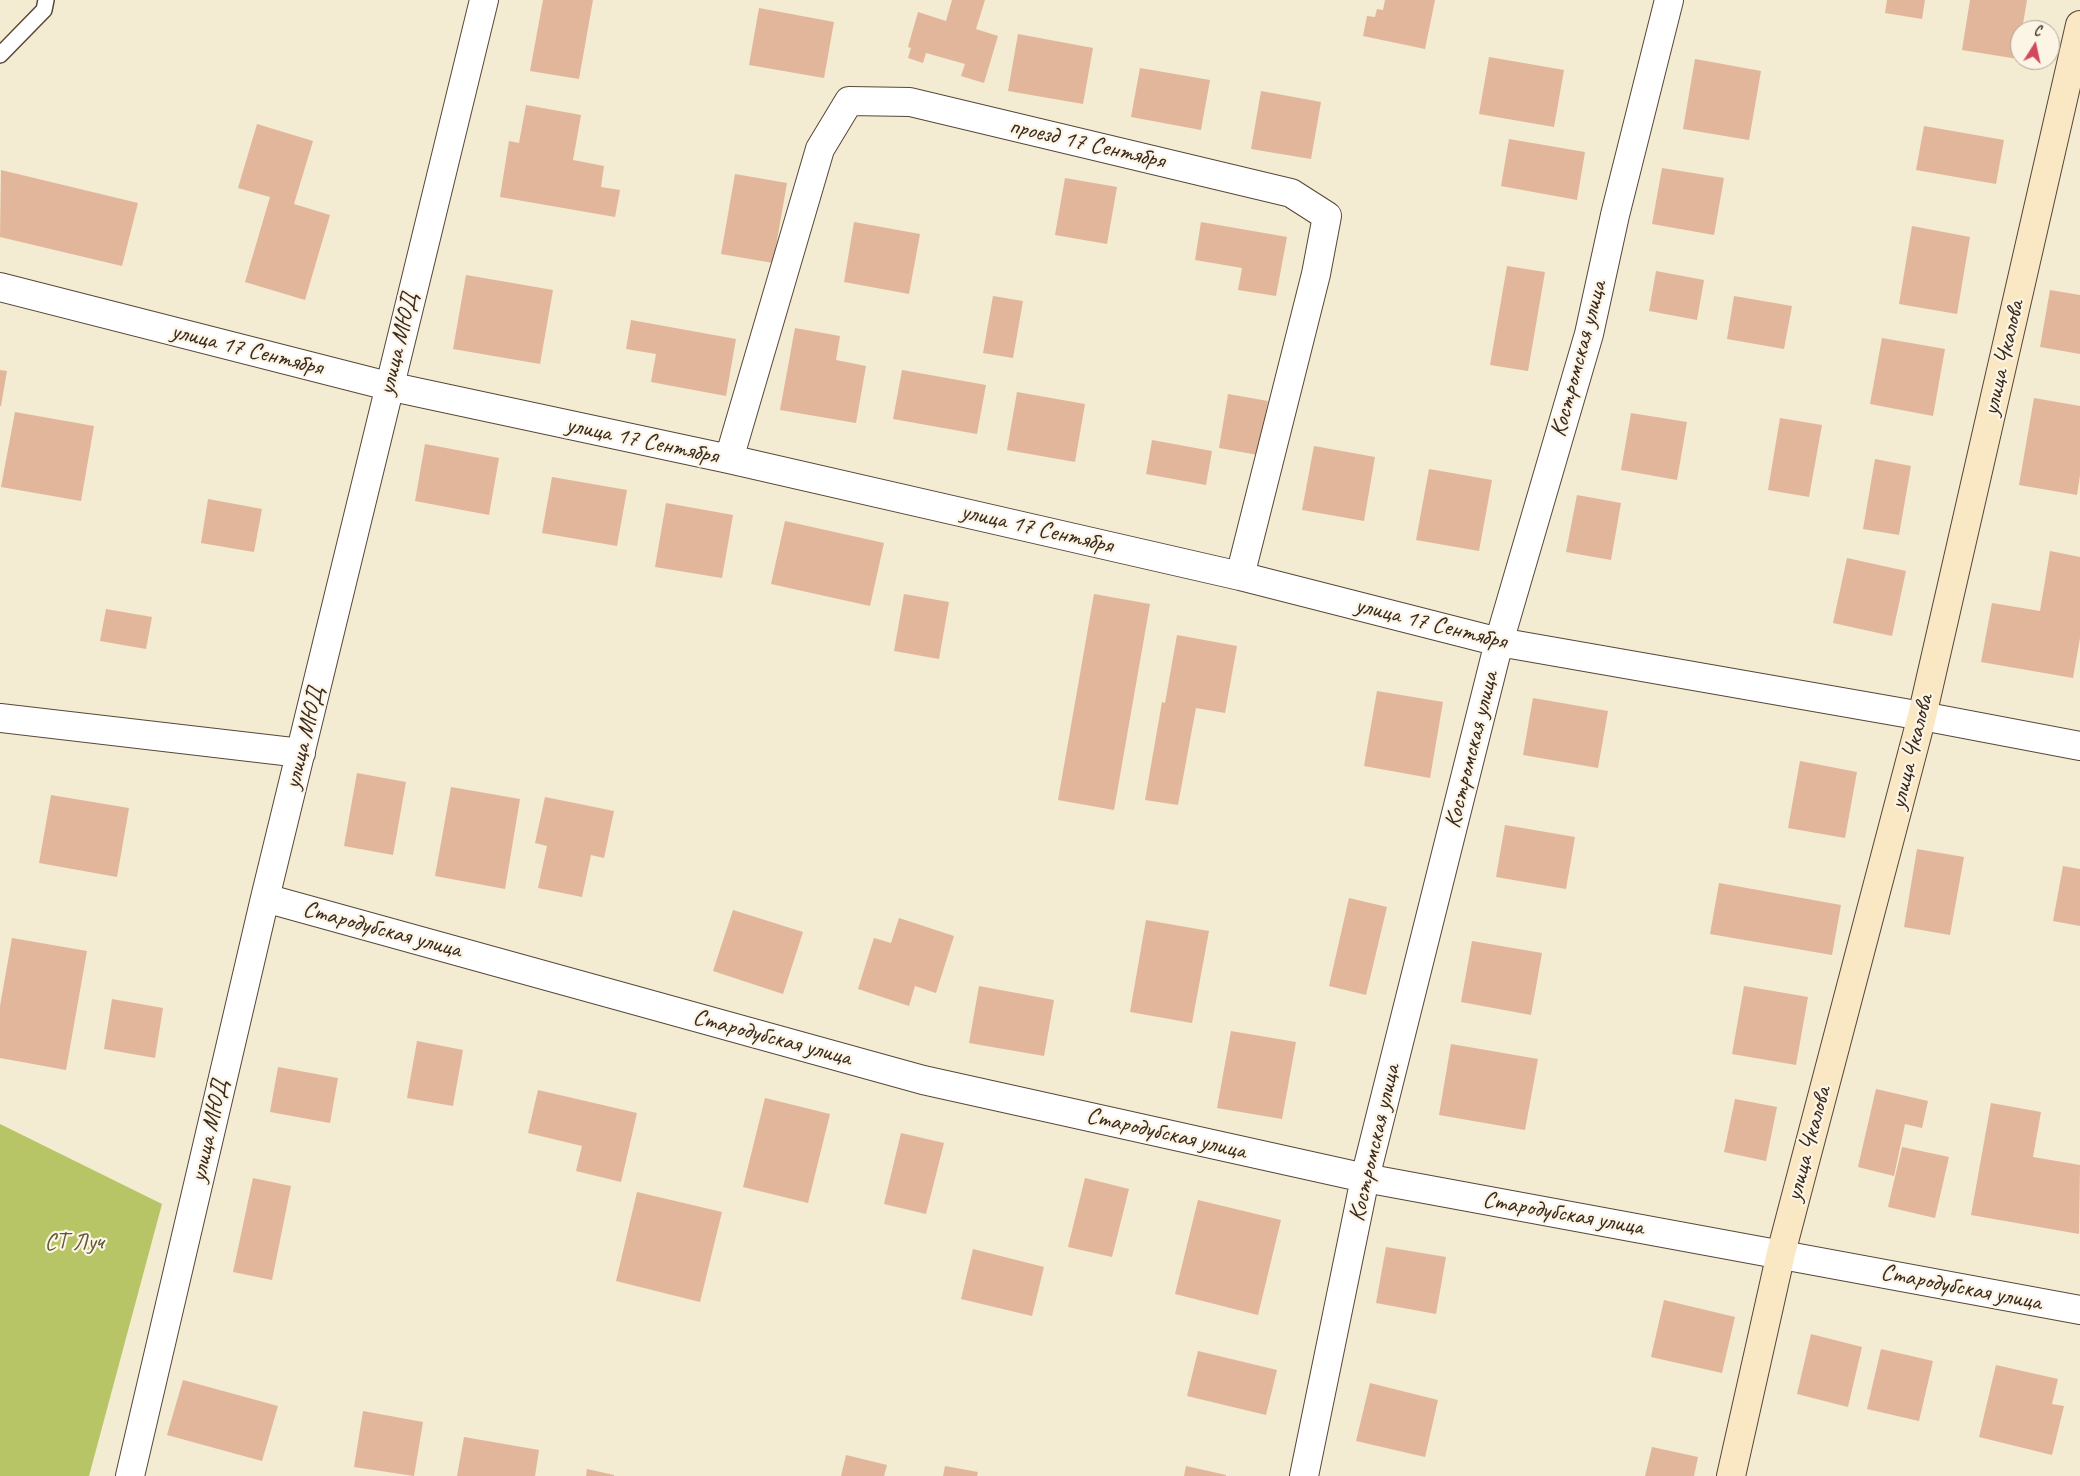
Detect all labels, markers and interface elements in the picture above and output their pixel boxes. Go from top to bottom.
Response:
north arrow [2010,20,2060,70]
text: С [2033,22,2042,40]
street label: проезд 17 Сентября [1006,112,1168,176]
street label: Костромская улица [1544,278,1614,440]
street label: улица МЮД [372,290,426,398]
street label: улица Чкалова [1977,298,2031,418]
street label: улица 17 Сентября [168,317,326,383]
street label: улица 17 Сентября [563,411,721,471]
street label: улица 17 Сентября [958,498,1116,560]
street label: улица 17 Сентября [1352,591,1510,657]
street label: Костромская улица [1439,669,1505,831]
street label: улица МЮД [278,684,332,792]
street label: улица Чкалова [1884,692,1940,812]
street label: Стародубская улица [300,895,464,965]
street label: Стародубская улица [690,1003,854,1073]
street label: Костромская улица [1343,1062,1407,1224]
street label: улица МЮД [184,1077,236,1185]
street label: улица Чкалова [1780,1084,1838,1204]
street label: Стародубская улица [1083,1102,1249,1166]
street label: Стародубская улица [1480,1186,1646,1242]
park label: СТ Луч [45,1229,103,1257]
street label: Стародубская улица [1878,1258,2044,1318]

